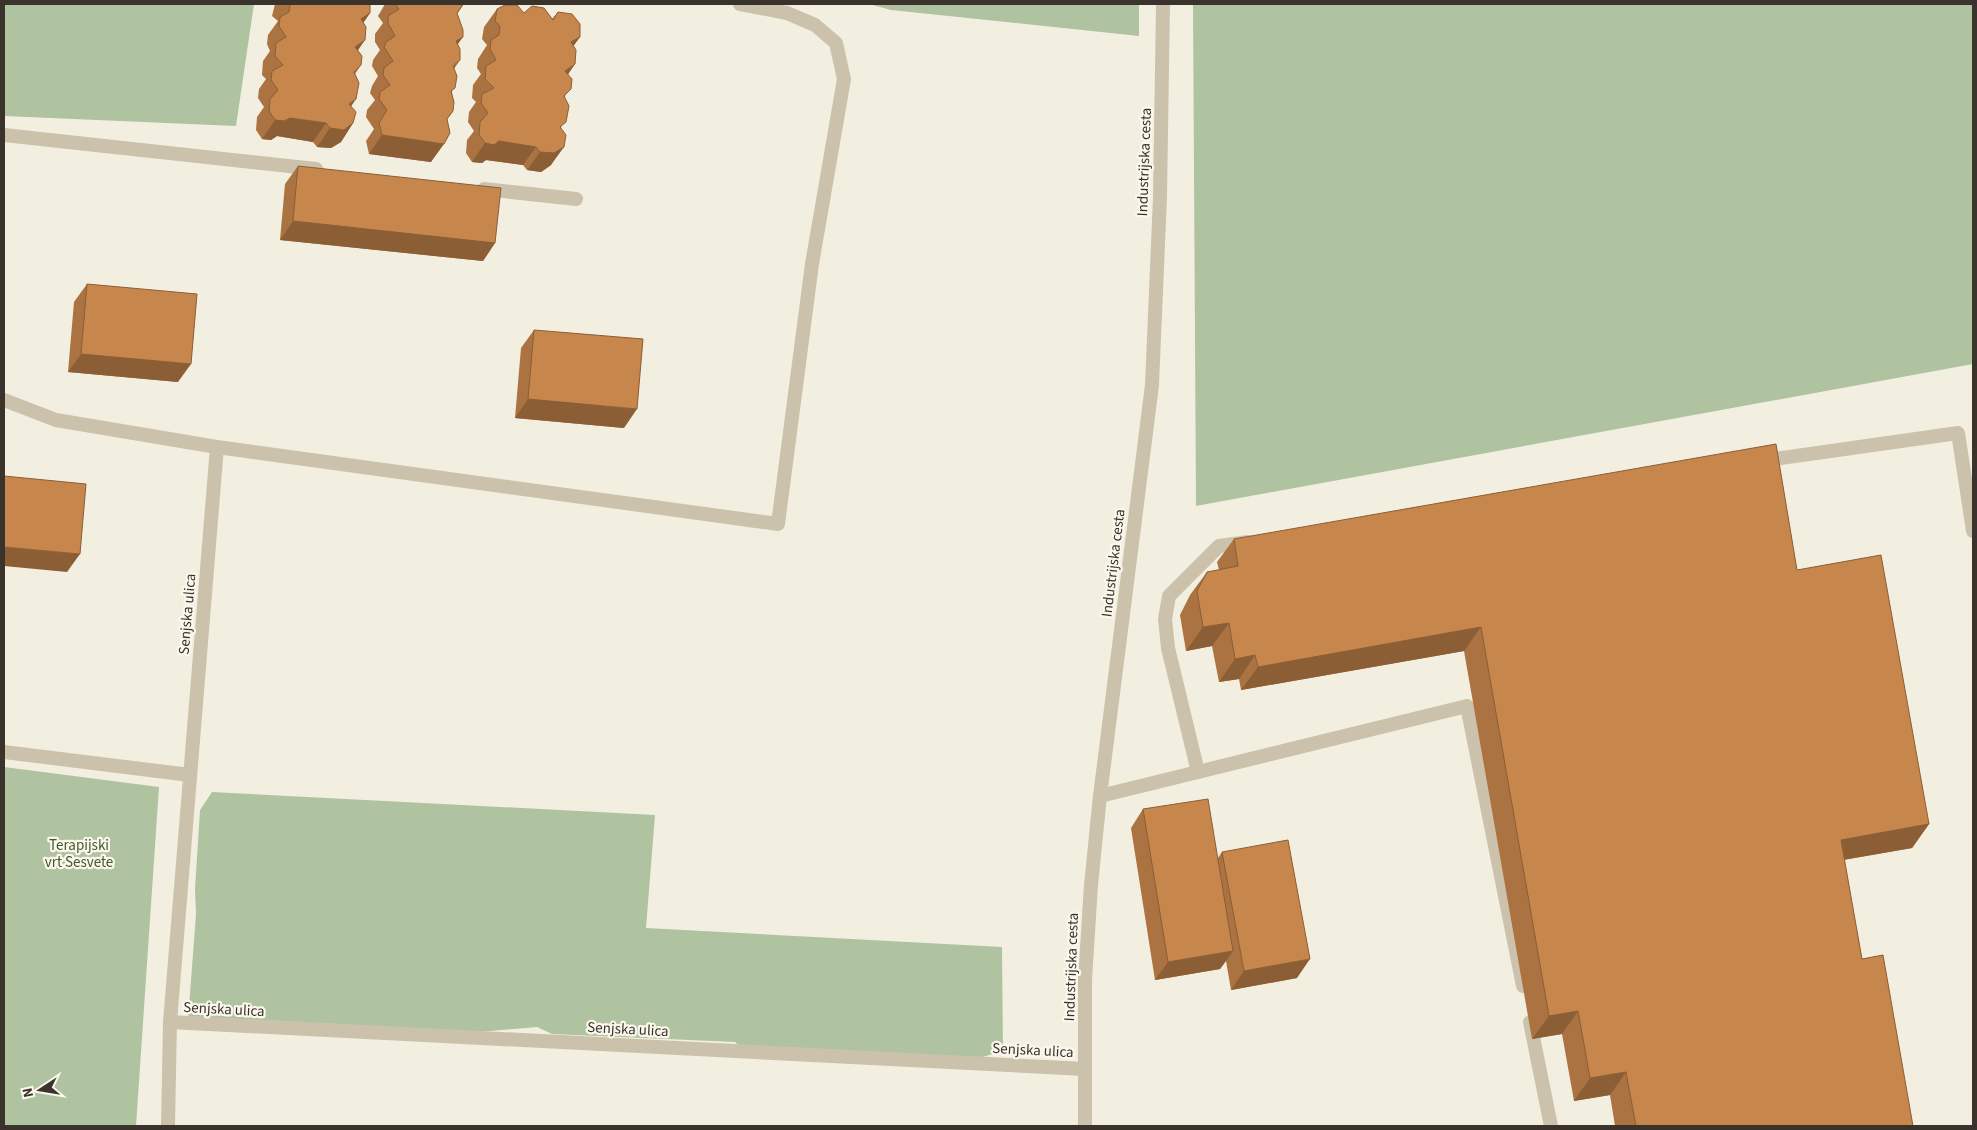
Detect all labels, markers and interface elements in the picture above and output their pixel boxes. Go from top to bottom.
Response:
street label: Industrijska cesta [1132,107,1157,217]
street label: Industrijska cesta [1096,508,1131,618]
street label: Senjska ulica [173,573,202,656]
park label: Terapijski vrt Sesvete [45,835,113,873]
street label: Industrijska cesta [1059,912,1084,1022]
street label: Senjska ulica [183,997,265,1022]
street label: Senjska ulica [587,1017,669,1042]
street label: Senjska ulica [992,1038,1074,1063]
north arrow [15,1065,65,1115]
text: N [18,1086,39,1099]

